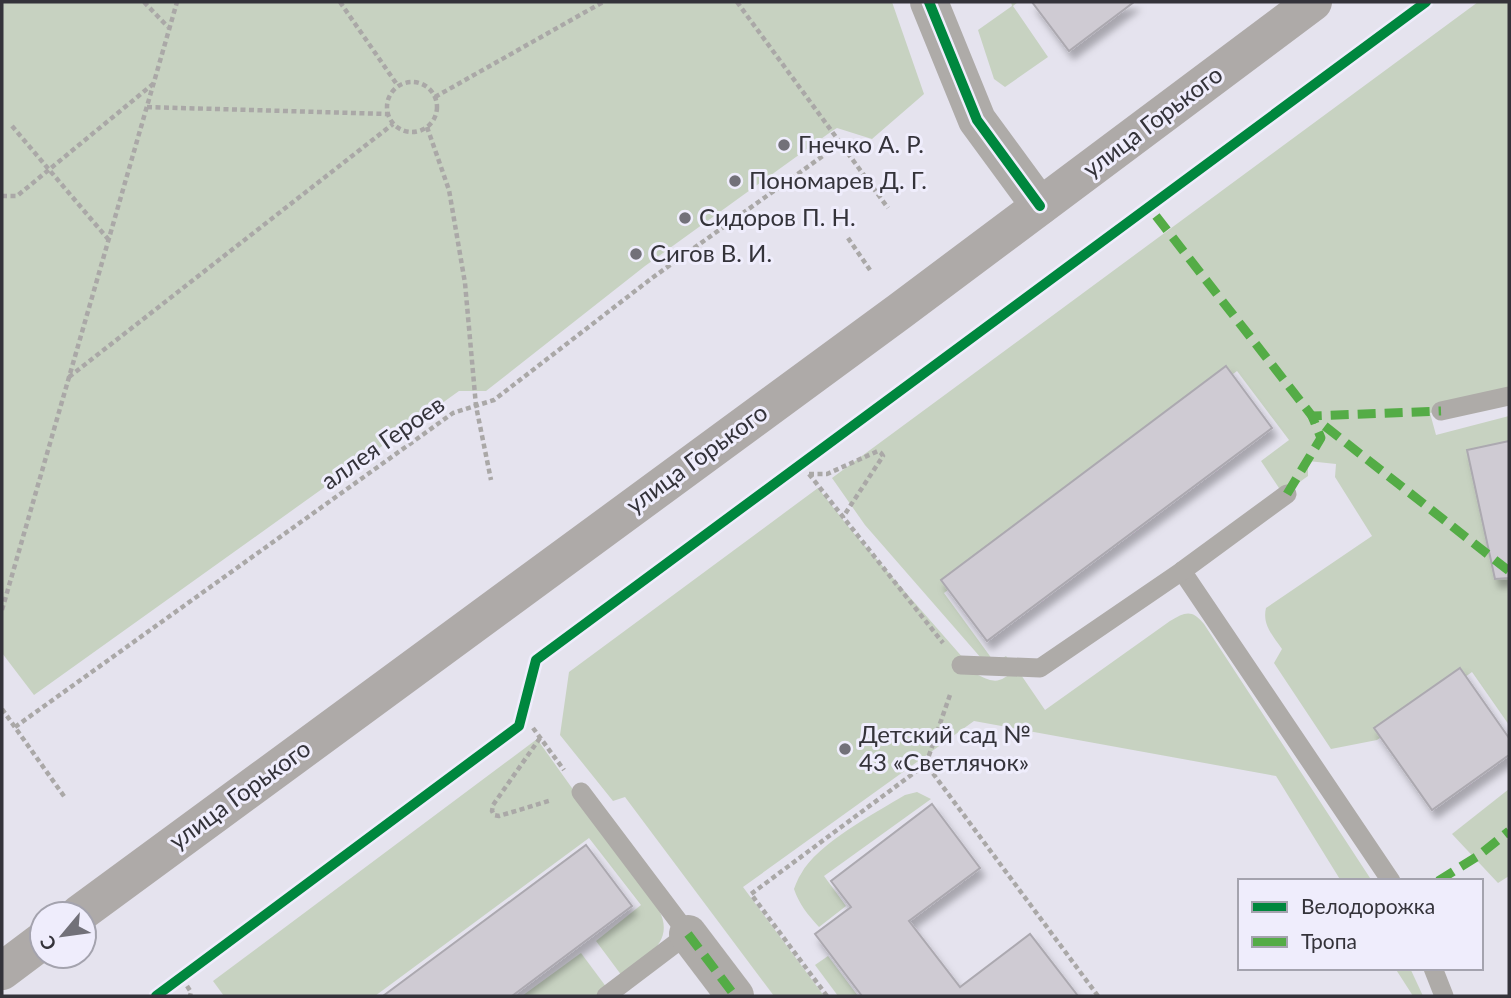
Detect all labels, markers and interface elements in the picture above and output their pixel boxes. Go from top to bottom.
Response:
street label: улица Горького [1076,59,1228,183]
place label: Гнечко А. Р. [798,129,924,158]
marker: Гнечко А. Р. [776,137,792,153]
place label: Пономарев Д. Г. [749,165,927,194]
marker: Пономарев Д. Г. [727,173,743,189]
place label: Сидоров П. Н. [699,202,856,231]
marker: Сидоров П. Н. [677,210,693,226]
place label: Сигов В. И. [650,238,772,267]
marker: Сигов В. И. [628,246,644,262]
street label: аллея Героев [315,389,449,495]
street label: улица Горького [620,397,772,519]
place label: Детский сад № 43 «Светлячок» [859,719,1031,776]
street label: улица Горького [163,733,315,855]
marker: Детский сад № 43 «Светлячок» [837,741,853,757]
legend [1238,879,1483,970]
text: Велодорожка [1301,893,1435,918]
north arrow [28,900,98,970]
text: Тропа [1301,928,1357,953]
text: С [34,932,61,955]

